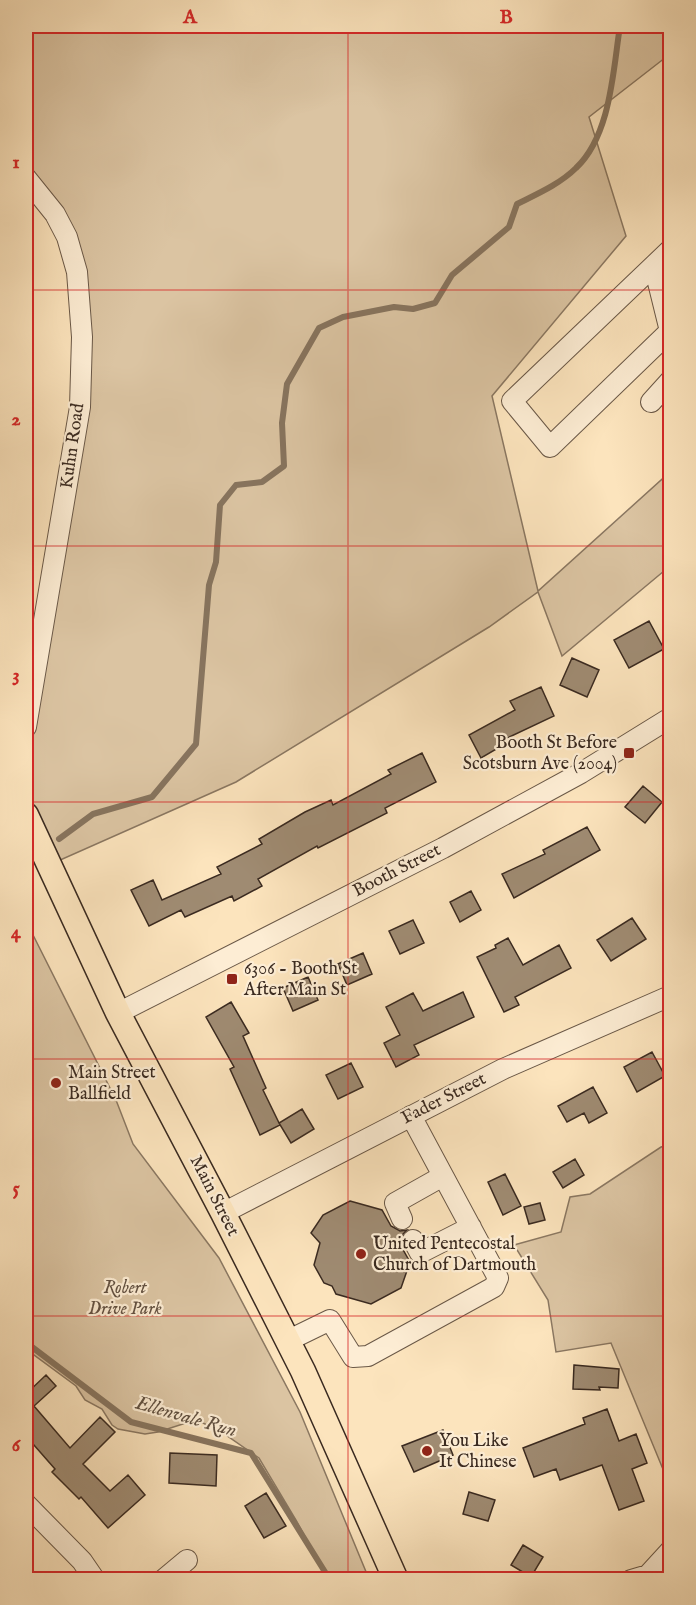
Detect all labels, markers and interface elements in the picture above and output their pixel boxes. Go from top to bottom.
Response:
text: A [182,5,198,30]
text: B [499,5,513,30]
text: 1 [12,150,20,175]
street label: Kuhn Road [56,401,90,490]
text: 2 [11,407,21,432]
text: 3 [12,663,20,688]
place label: Booth St Before Scotsburn Ave (2004) [463,732,617,776]
marker: Booth St Before Scotsburn Ave (2004) [622,746,636,760]
street label: Booth Street [349,839,445,903]
text: 4 [11,920,22,945]
place label: 6306 - Booth St After Main St [243,958,357,1002]
marker: 6306 - Booth St After Main St [225,972,239,986]
place label: Main Street Ballfield [68,1062,156,1106]
street label: Fader Street [398,1068,490,1130]
marker: Main Street Ballfield [49,1076,63,1090]
street label: Main Street [184,1152,244,1240]
text: 5 [12,1176,20,1201]
place label: United Pentecostal Church of Dartmouth [373,1233,537,1277]
marker: United Pentecostal Church of Dartmouth [354,1247,368,1261]
park label: Robert Drive Park [88,1277,162,1321]
water label: Ellenvale Run [132,1390,239,1443]
place label: You Like It Chinese [439,1430,516,1474]
text: 6 [12,1433,22,1458]
marker: You Like It Chinese [420,1444,434,1458]

